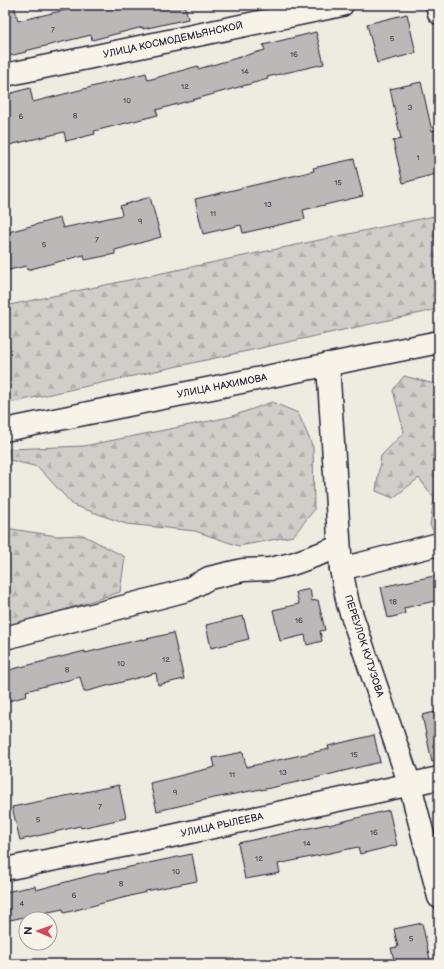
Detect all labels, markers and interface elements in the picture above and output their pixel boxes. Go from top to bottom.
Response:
street label: УЛИЦА КОСМОДЕМЬЯНСКОЙ [102,19,244,61]
house number: 7 [51,25,55,34]
house number: 5 [390,34,395,43]
house number: 16 [290,50,298,59]
house number: 14 [241,67,249,76]
house number: 12 [181,82,189,91]
house number: 10 [123,96,131,105]
house number: 3 [408,103,413,112]
house number: 8 [73,111,78,120]
house number: 6 [19,112,24,121]
house number: 1 [416,153,420,162]
house number: 15 [334,178,342,187]
house number: 13 [264,200,272,209]
house number: 11 [210,209,216,218]
house number: 9 [138,217,143,226]
house number: 7 [95,235,99,244]
house number: 5 [42,240,47,249]
street label: УЛИЦА НАХИМОВА [176,371,269,401]
street label: ПЕРЕУЛОК КУТУЗОВА [342,593,386,700]
house number: 18 [389,597,397,606]
house number: 16 [295,616,303,625]
house number: 12 [162,655,170,664]
house number: 10 [117,659,125,668]
house number: 8 [65,665,70,674]
house number: 15 [350,750,358,759]
house number: 13 [279,768,287,777]
house number: 11 [229,770,235,779]
house number: 9 [173,788,178,797]
house number: 7 [98,802,102,811]
street label: УЛИЦА РЫЛЕЕВА [180,810,265,840]
house number: 5 [36,815,41,824]
house number: 16 [370,828,378,837]
house number: 14 [303,839,311,848]
house number: 12 [255,854,263,863]
house number: 10 [172,867,180,876]
house number: 8 [119,879,124,888]
house number: 6 [72,891,77,900]
house number: 4 [20,899,25,908]
north arrow [18,911,58,951]
text: N [22,926,35,935]
house number: 5 [409,934,414,943]

